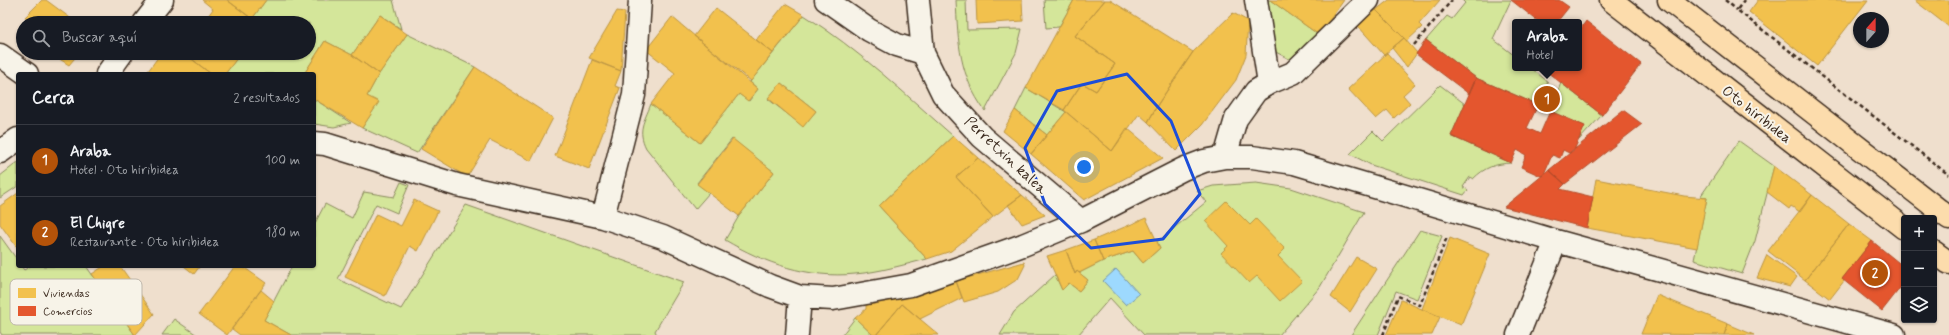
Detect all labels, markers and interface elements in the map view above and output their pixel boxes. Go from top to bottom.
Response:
north arrow [1853,12,1889,48]
search box [16,16,316,60]
popup [1512,19,1582,71]
icon: search [30,27,52,49]
text: Araba [1527,27,1567,47]
text: Buscar aquí [62,28,137,48]
text: Hotel [1527,47,1553,64]
street label: Oto hiribidea [1717,81,1796,149]
pin: 1 [1534,84,1560,114]
text: Cerca [32,87,75,109]
text: 2 resultados [233,90,300,107]
street label: Perretxin kalea [960,112,1052,200]
text: Araba [70,142,111,162]
text: 1 [42,152,48,169]
text: 100 m [265,152,300,169]
your location [1074,157,1094,177]
text: Hotel · Oto hiribidea [70,162,179,179]
text: El Chigre [70,214,125,234]
map controls [1901,215,1937,323]
button: + [1901,215,1937,251]
text: 2 [42,224,48,241]
text: 180 m [265,224,300,241]
text: Restaurante · Oto hiribidea [70,234,219,251]
button: − [1901,251,1937,287]
pin: 2 [1862,258,1888,288]
legend [10,279,142,325]
text: Viviendas [43,287,90,301]
button: layers [1901,287,1937,323]
text: Comercios [43,305,93,319]

